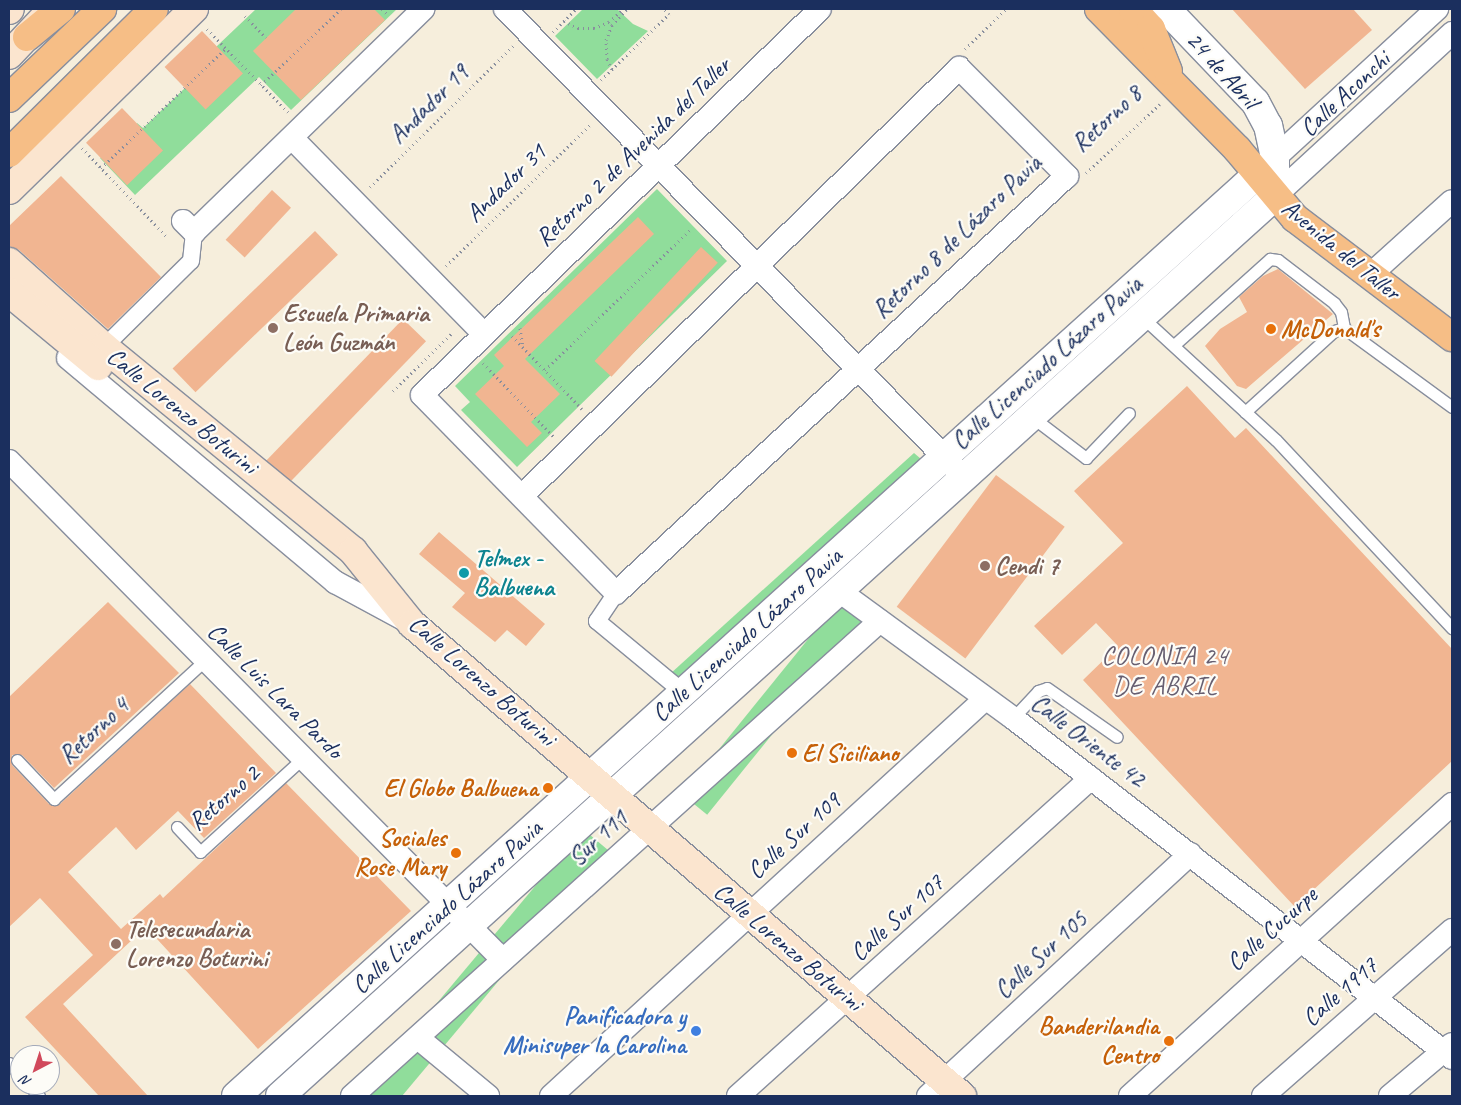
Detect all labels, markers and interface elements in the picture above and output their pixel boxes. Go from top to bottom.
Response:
street label: 24 de Abril [1179,25,1265,115]
street label: Calle Aconchi [1294,45,1396,143]
street label: Retorno 2 de Avenida del Taller [529,51,737,253]
street label: Andador 19 [383,58,475,150]
street label: Retorno 8 [1066,79,1148,159]
street label: Andador 31 [459,137,553,229]
street label: Retorno 8 de Lázaro Pavia [866,149,1048,325]
street label: Avenida del Taller [1275,193,1407,307]
street label: Calle Licenciado Lázaro Pavia [945,269,1149,457]
place label: Escuela Primaria León Guzmán [283,299,429,358]
place label: McDonald's [1281,314,1380,344]
marker: Escuela Primaria León Guzmán [267,322,279,334]
marker: McDonald's [1265,323,1277,335]
street label: Calle Lorenzo Boturini [101,341,263,481]
street label: Calle Licenciado Lázaro Pavia [645,541,849,729]
place label: Telmex - Balbuena [474,544,554,603]
place label: Cendi 7 [995,551,1059,581]
marker: Cendi 7 [979,560,991,572]
marker: Telmex - Balbuena [458,567,470,579]
street label: Calle Lorenzo Boturini [402,609,562,753]
street label: Calle Luis Lara Pardo [201,617,349,765]
district label: COLONIA 24 DE ABRIL [1101,640,1229,701]
street label: Calle Oriente 42 [1025,688,1151,794]
street label: Retorno 4 [53,691,135,771]
place label: El Siciliano [802,738,899,768]
marker: El Siciliano [786,747,798,759]
street label: Retorno 2 [182,759,266,837]
place label: El Globo Balbuena [382,773,538,803]
marker: El Globo Balbuena [542,782,554,794]
street label: Calle Sur 109 [741,786,847,886]
street label: Sur 111 [562,804,634,872]
street label: Calle Licenciado Lázaro Pavia [345,813,549,1001]
place label: Sociales Rose Mary [354,824,446,883]
marker: Sociales Rose Mary [450,847,462,859]
street label: Calle Sur 107 [844,868,950,968]
street label: Calle Lorenzo Boturini [708,876,868,1018]
street label: Calle Cucurpe [1221,881,1323,977]
street label: Calle Sur 105 [989,905,1093,1005]
place label: Telesecundaria Lorenzo Boturini [126,915,267,974]
marker: Telesecundaria Lorenzo Boturini [110,938,122,950]
street label: Calle 1917 [1296,951,1384,1033]
place label: Panificadora y Minisuper la Carolina [501,1002,686,1061]
place label: Banderilandia Centro [1039,1012,1159,1071]
marker: Panificadora y Minisuper la Carolina [690,1025,702,1037]
marker: Banderilandia Centro [1163,1035,1175,1047]
north arrow [10,1045,60,1095]
text: N [17,1072,34,1090]

